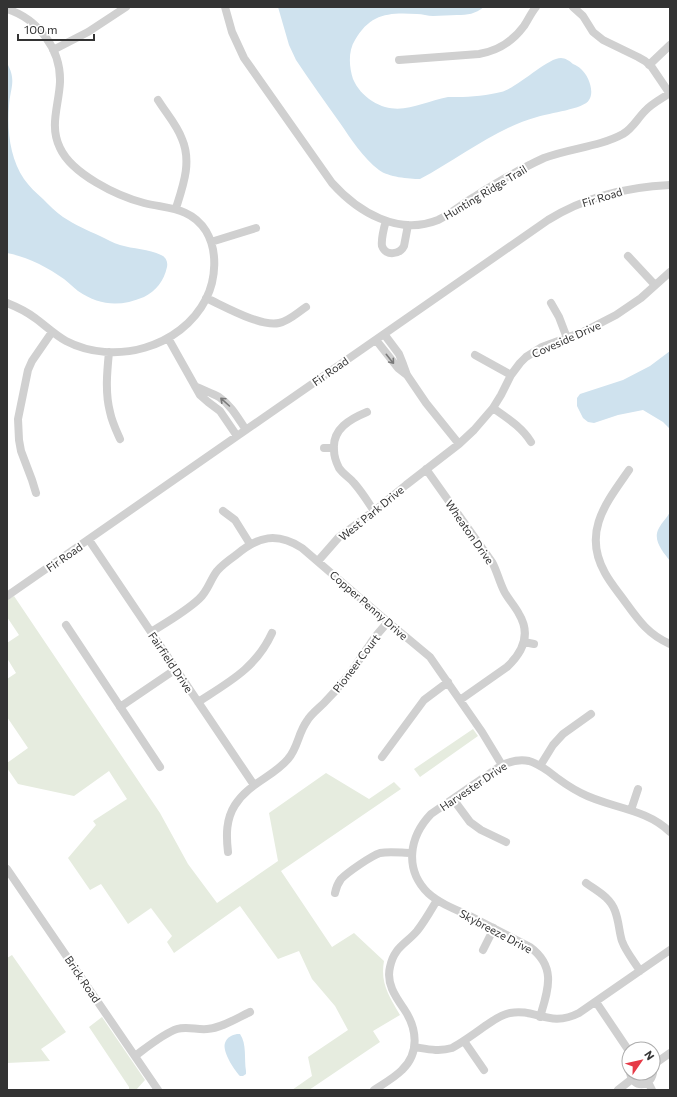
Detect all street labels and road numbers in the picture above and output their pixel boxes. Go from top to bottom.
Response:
street label: Hunting Ridge Trail [441,162,529,222]
street label: Fir Road [580,185,624,209]
street label: Coveside Drive [530,318,603,360]
street label: Fir Road [309,354,351,388]
street label: West Park Drive [336,483,406,543]
street label: Wheaton Drive [443,498,497,567]
street label: Fir Road [43,540,85,574]
street label: Copper Penny Drive [327,568,411,642]
street label: Fairfield Drive [146,629,196,695]
street label: Pioneer Court [330,631,383,695]
street label: Harvester Drive [437,759,509,813]
street label: Skybreeze Drive [457,906,535,956]
street label: Brick Road [63,953,103,1005]

